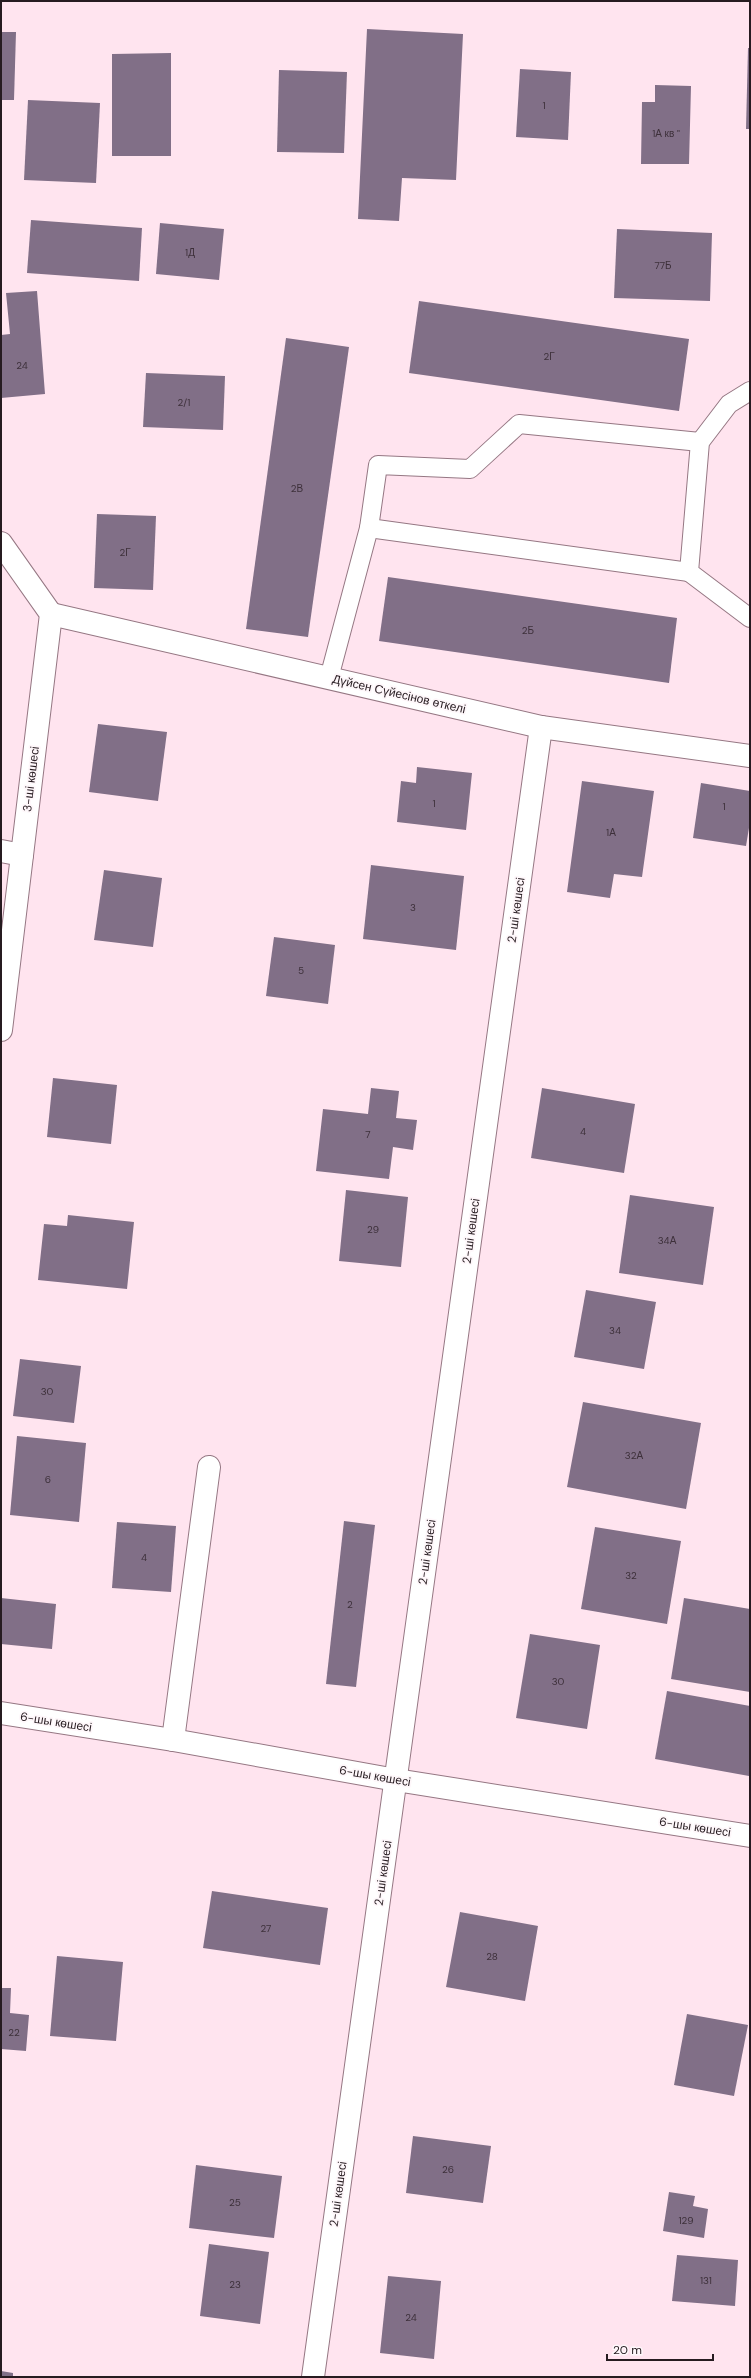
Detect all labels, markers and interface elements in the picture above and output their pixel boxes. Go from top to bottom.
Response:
house number: 1 [542,99,546,112]
house number: 1А кв " [652,127,680,140]
house number: 1Д [185,246,195,259]
house number: 77Б [654,259,672,272]
house number: 2Г [543,350,555,363]
house number: 24 [16,359,28,372]
house number: 2/1 [178,396,190,409]
house number: 2В [291,482,304,495]
house number: 2Г [119,546,131,559]
house number: 2Б [522,624,535,637]
street label: Дүйсен Сүйесінов өткелі [331,671,467,717]
street label: 3-ші көшесі [19,745,43,813]
house number: 1 [432,797,436,810]
house number: 1 [722,800,726,813]
house number: 1А [606,826,616,839]
street label: 2-ші көшесі [504,876,528,944]
house number: 3 [410,901,416,914]
house number: 5 [298,964,304,977]
house number: 4 [580,1125,586,1138]
house number: 7 [365,1128,371,1141]
street label: 2-ші көшесі [459,1197,483,1265]
house number: 29 [367,1223,379,1236]
house number: 34А [658,1234,677,1247]
house number: 34 [609,1324,621,1337]
house number: 30 [41,1385,54,1398]
house number: 32А [625,1449,643,1462]
house number: 6 [45,1473,51,1486]
street label: 2-ші көшесі [415,1518,439,1586]
house number: 4 [141,1551,147,1564]
house number: 32 [625,1569,637,1582]
house number: 2 [347,1598,353,1611]
house number: 30 [552,1675,565,1688]
street label: 6-шы көшесі [19,1708,93,1736]
street label: 6-шы көшесі [338,1762,412,1790]
street label: 6-шы көшесі [658,1813,732,1841]
street label: 2-ші көшесі [371,1839,395,1907]
house number: 27 [261,1922,271,1935]
house number: 28 [486,1950,498,1963]
house number: 22 [8,2026,20,2039]
street label: 2-ші көшесі [326,2160,350,2228]
house number: 26 [442,2163,454,2176]
house number: 25 [229,2196,241,2209]
house number: 129 [678,2214,694,2227]
house number: 131 [700,2274,712,2287]
house number: 23 [229,2278,241,2291]
house number: 24 [405,2311,417,2324]
scale bar [607,2336,713,2362]
text: 20 m [613,2342,642,2358]

